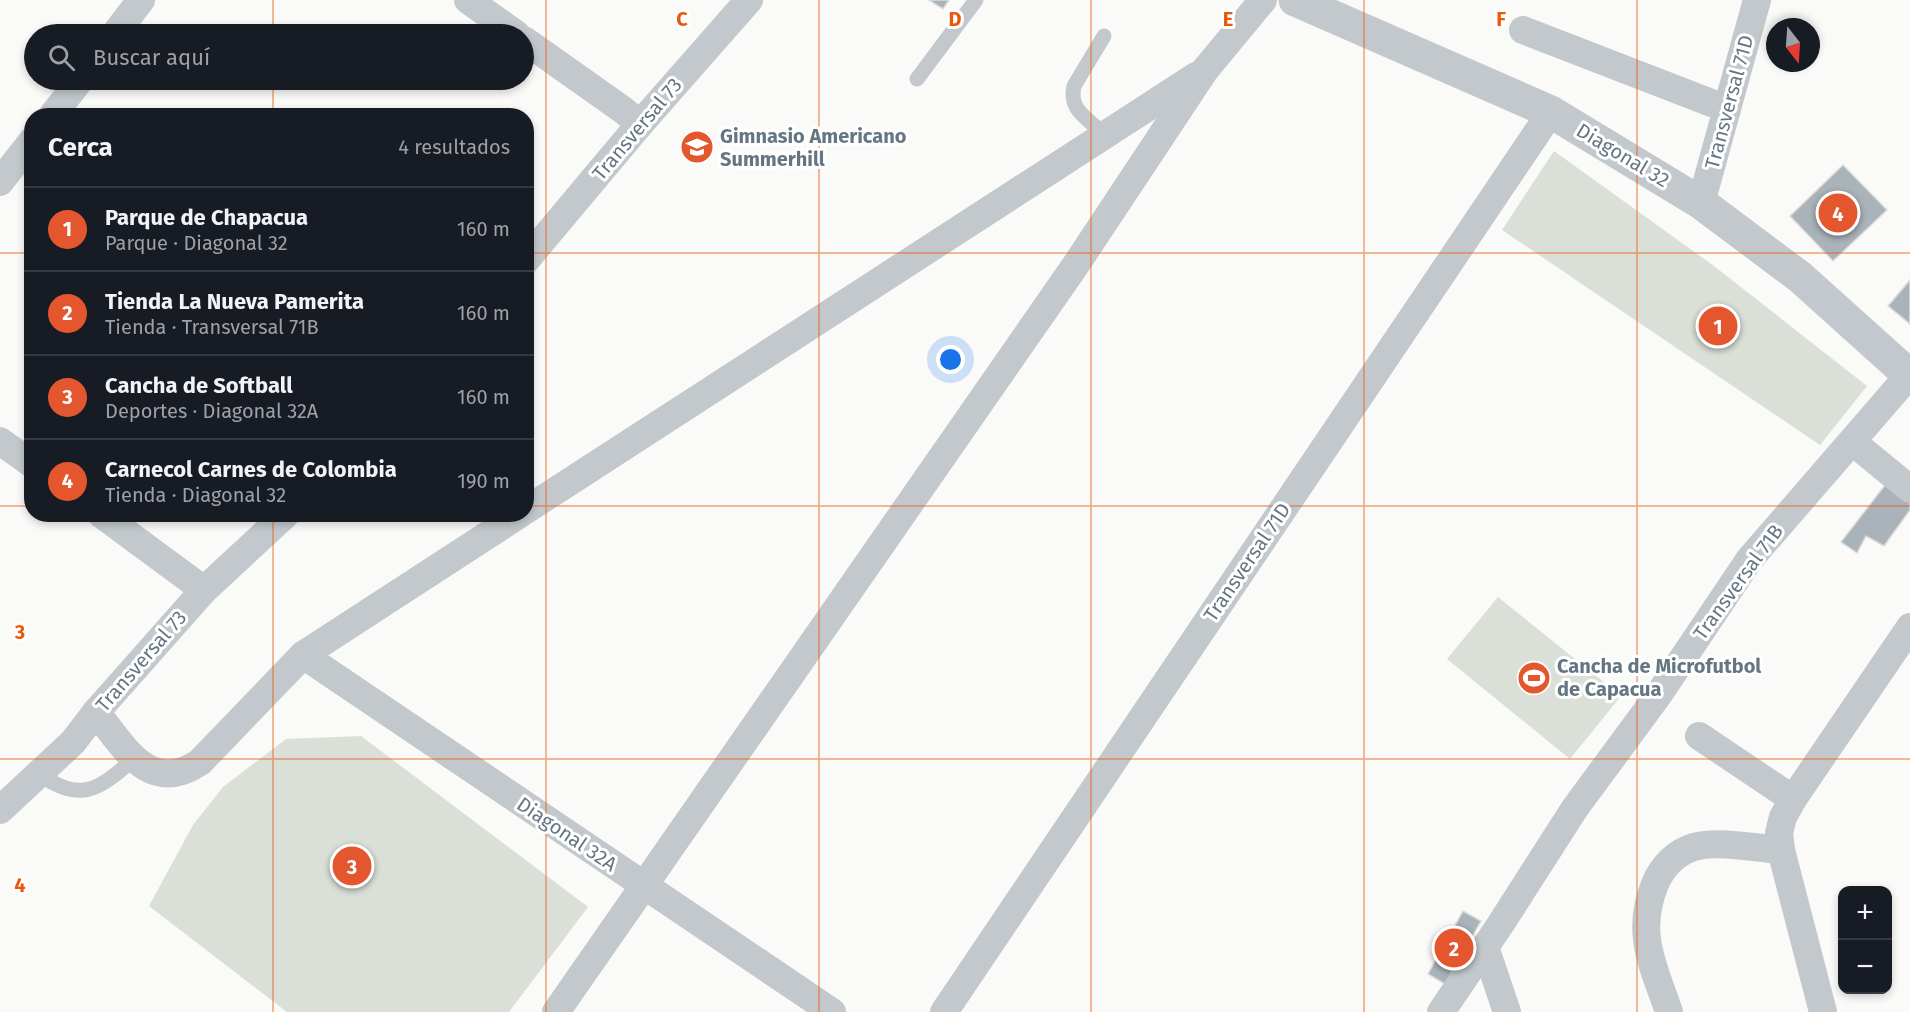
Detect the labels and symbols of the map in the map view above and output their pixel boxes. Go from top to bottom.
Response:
text: C [676,7,688,31]
text: D [948,7,962,31]
text: E [1223,7,1233,31]
text: F [1496,7,1506,31]
north arrow [1766,18,1820,72]
street label: Transversal 71D [1700,32,1758,172]
street label: Transversal 73 [587,73,687,185]
street label: Diagonal 32 [1572,118,1674,192]
place label: Gimnasio Americano Summerhill [720,124,907,171]
school or university icon: Gimnasio Americano Summerhill [679,129,715,165]
pin: 4 [1818,190,1858,236]
pin: 1 [1698,304,1738,348]
your location [936,345,965,374]
street label: Transversal 71D [1199,498,1295,626]
street label: Transversal 71B [1688,520,1788,644]
street label: Transversal 73 [91,606,191,716]
text: 3 [14,620,25,644]
place label: Cancha de Microfutbol de Capacua [1557,654,1761,701]
sports icon: Cancha de Microfutbol de Capacua [1516,660,1552,696]
street label: Diagonal 32A [512,792,622,877]
pin: 3 [332,844,372,888]
text: 4 [14,873,26,897]
pin: 2 [1434,926,1474,970]

